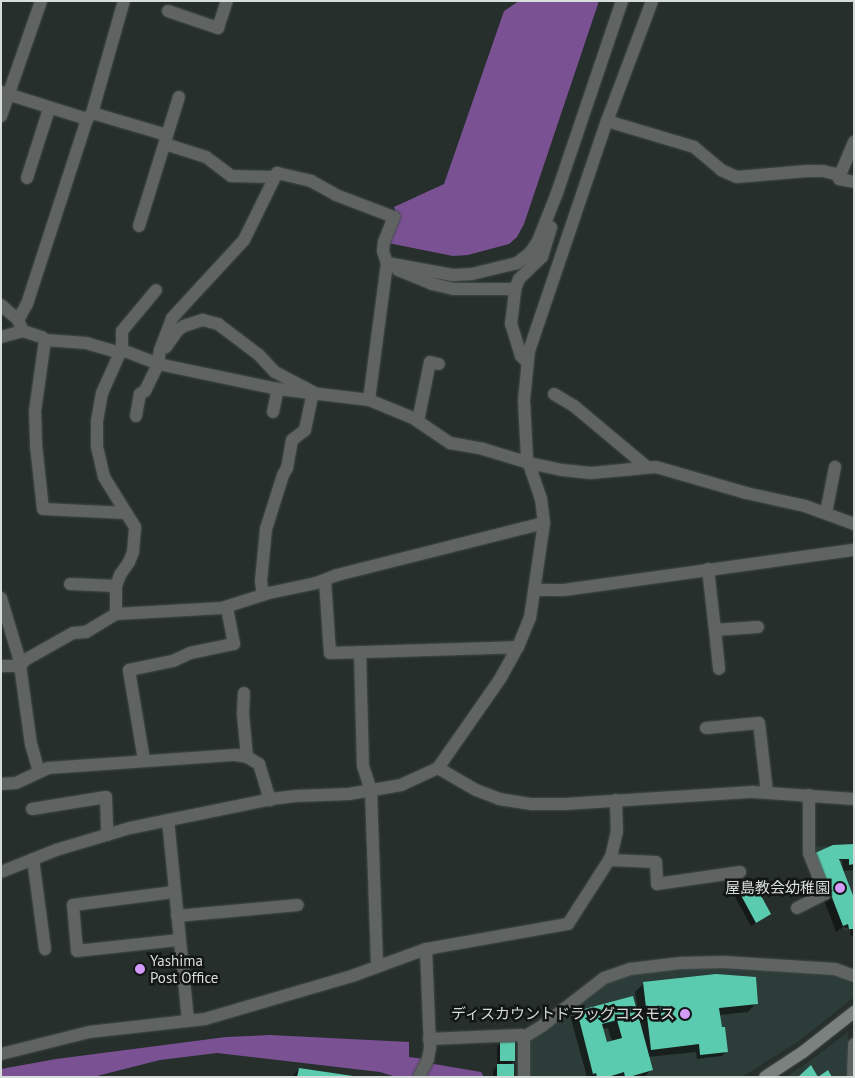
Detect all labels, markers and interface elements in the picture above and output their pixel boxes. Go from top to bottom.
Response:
place label: 屋島教会幼稚園 [725,879,830,897]
marker: 屋島教会幼稚園 [834,882,846,894]
place label: Yashima Post Office [150,951,218,986]
marker: Yashima Post Office [134,963,146,975]
place label: ディスカウントドラッグコスモス [450,1005,675,1023]
marker: ディスカウントドラッグコスモス [679,1008,691,1020]

